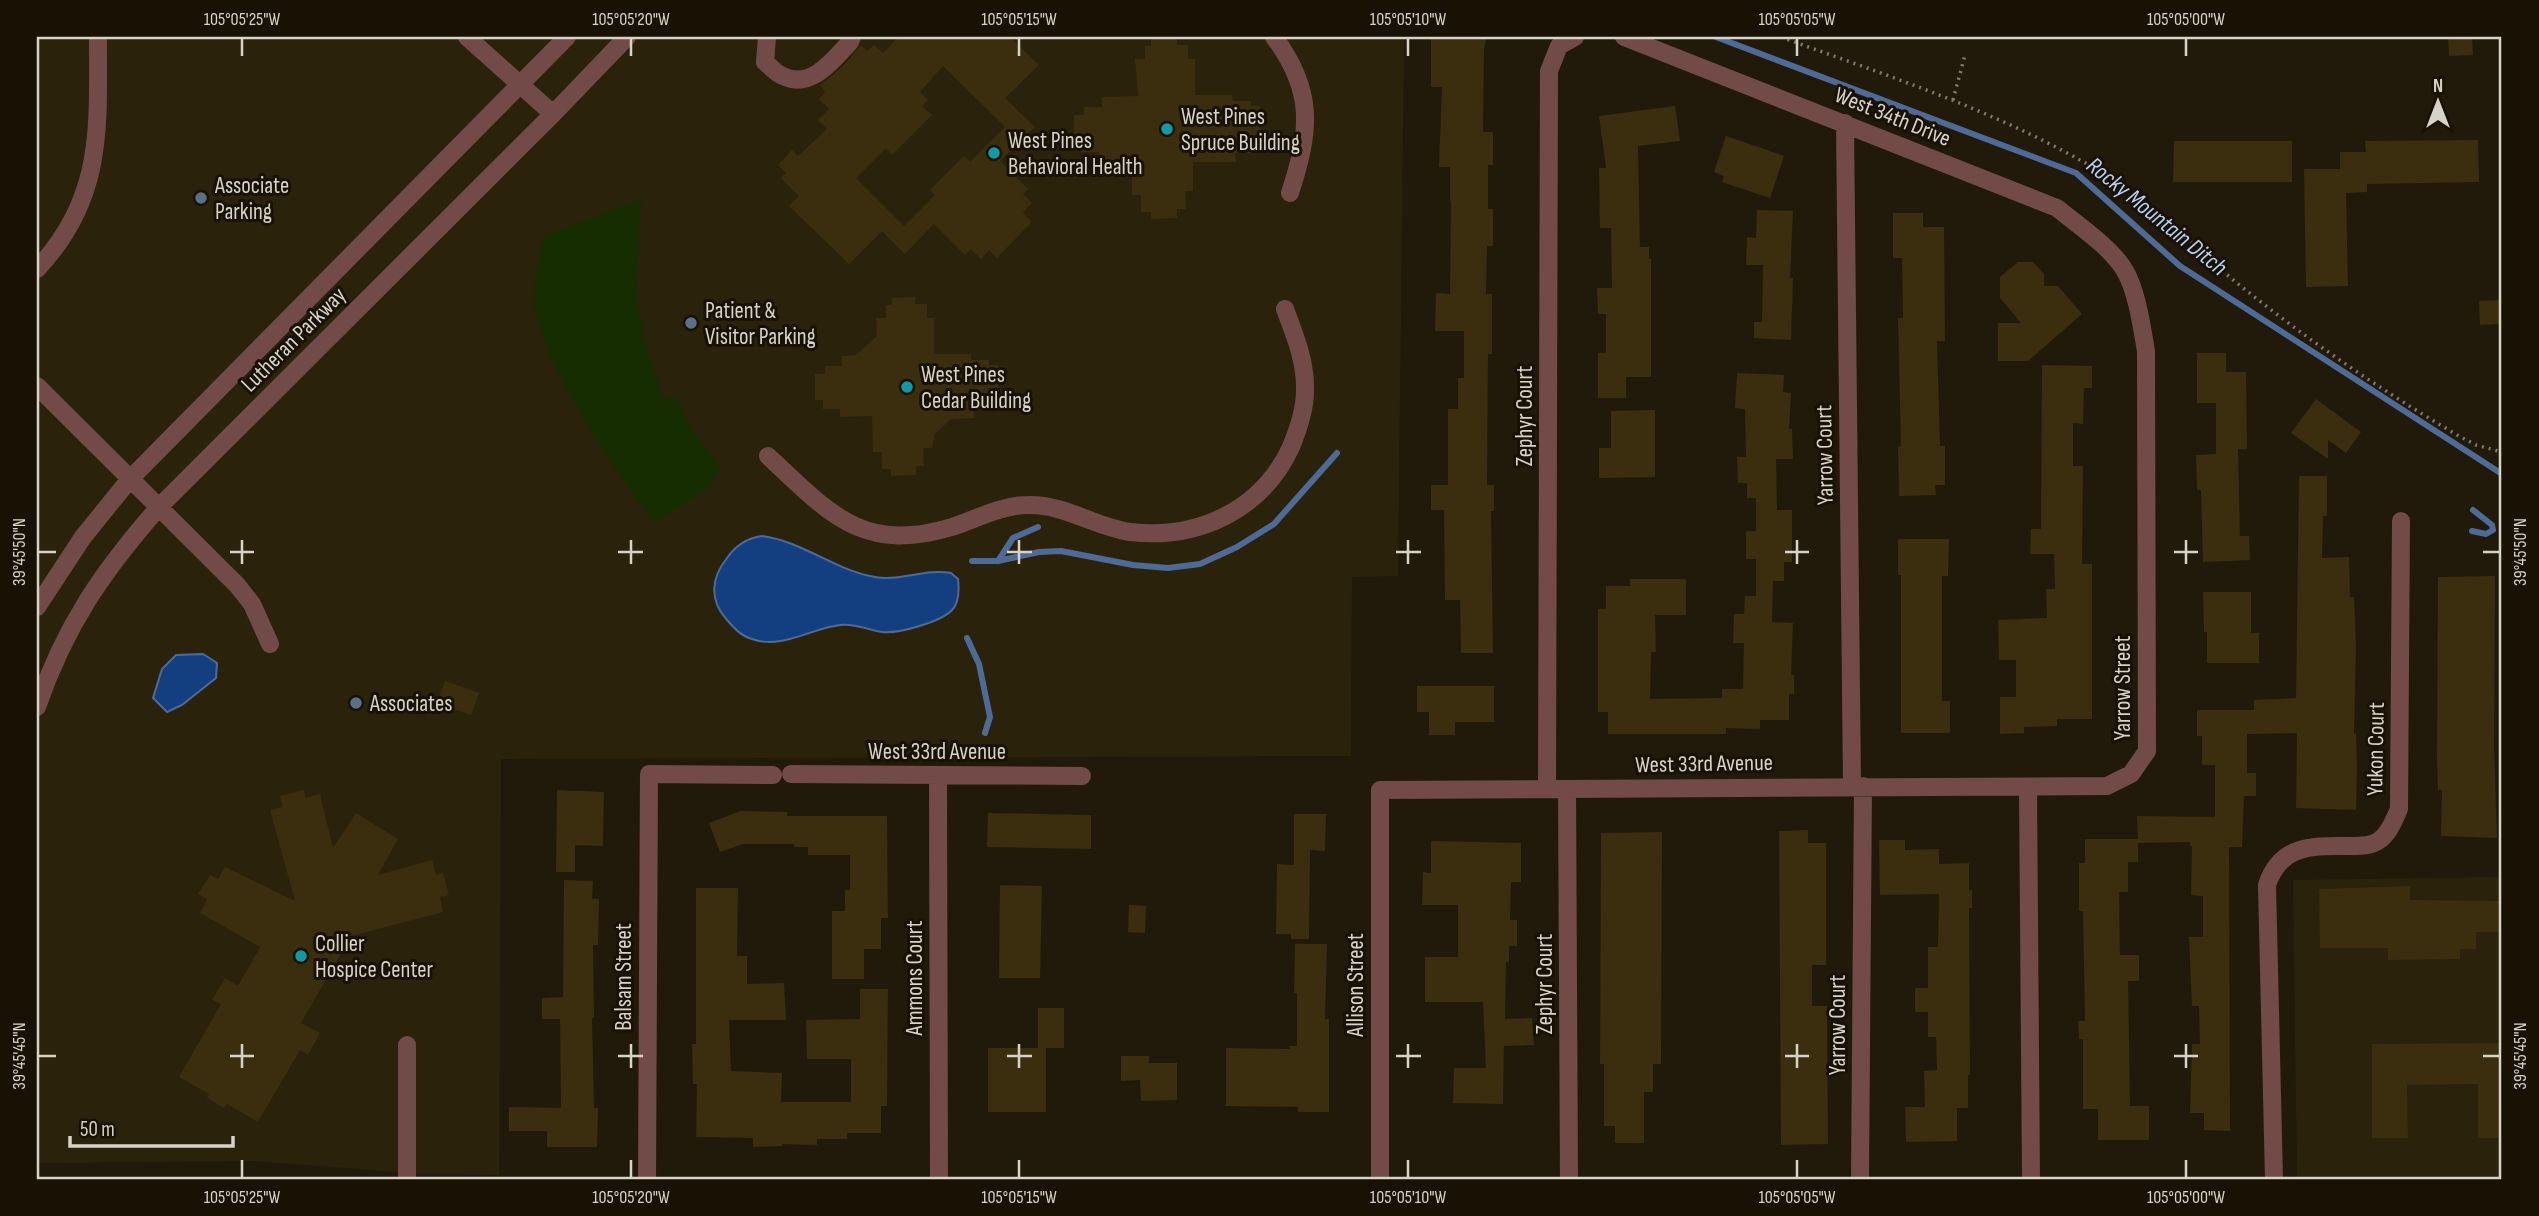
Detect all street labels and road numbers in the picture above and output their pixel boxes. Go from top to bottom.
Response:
street label: West 34th Drive [1830,81,1955,153]
street label: Lutheran Parkway [235,281,352,398]
street label: Zephyr Court [1511,366,1539,466]
street label: Yarrow Court [1810,405,1840,505]
street label: Yarrow Street [2109,636,2137,740]
street label: Yukon Court [2361,702,2391,796]
street label: West 33rd Avenue [868,738,1006,766]
street label: West 33rd Avenue [1635,749,1773,779]
street label: Ammons Court [901,920,929,1037]
street label: Balsam Street [610,923,638,1031]
street label: Allison Street [1342,933,1370,1038]
street label: Zephyr Court [1531,934,1559,1034]
street label: Yarrow Court [1824,975,1852,1075]

